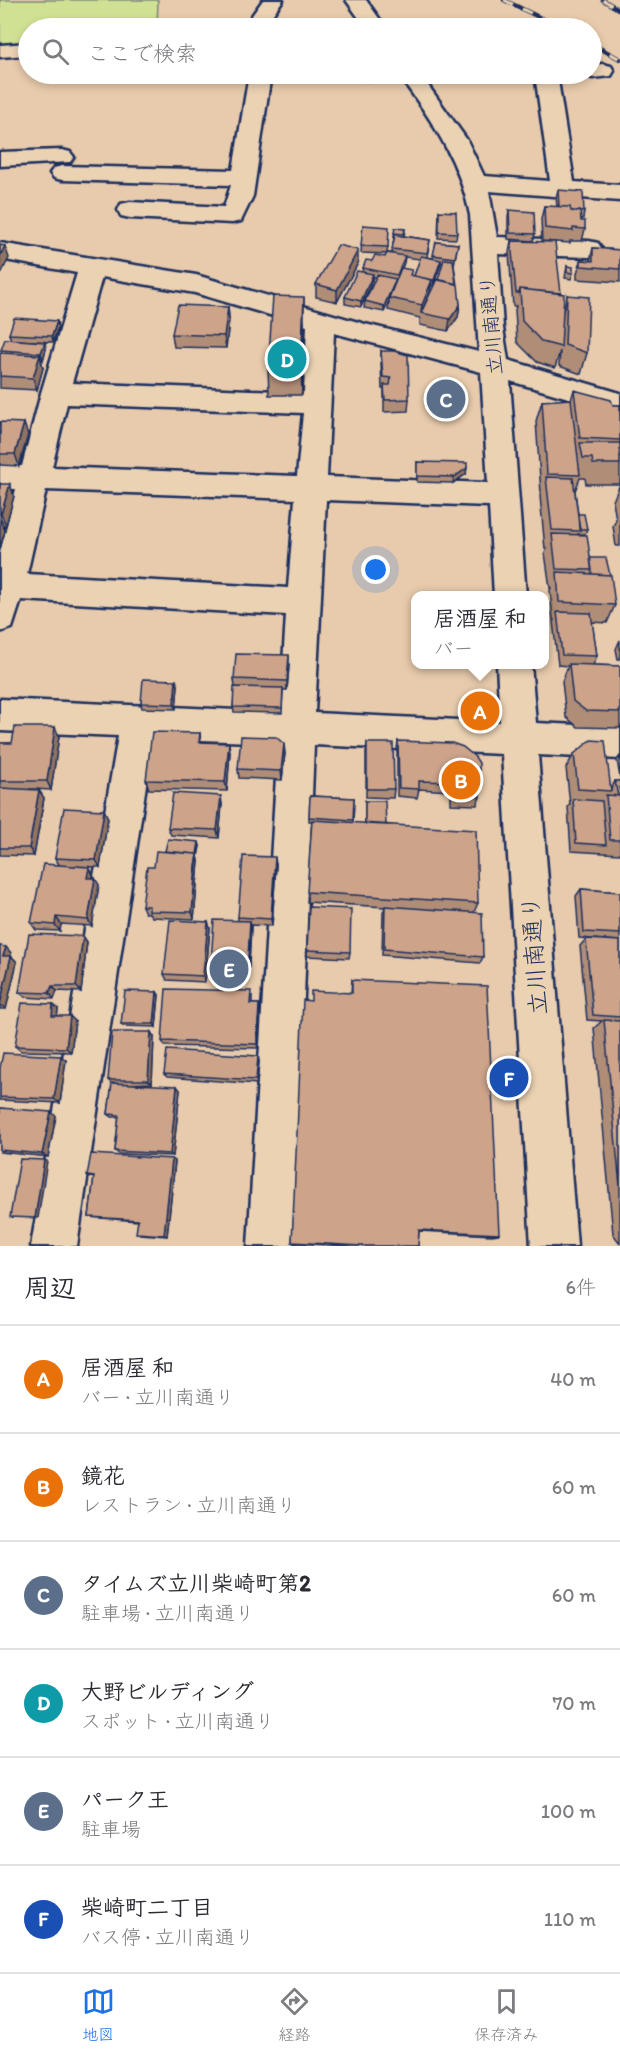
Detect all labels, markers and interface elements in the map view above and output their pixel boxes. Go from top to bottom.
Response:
search box [18,18,602,84]
icon: search [39,35,72,68]
text: ここで検索 [87,40,197,67]
street label: 立川南通り [475,274,507,376]
pin: D [268,336,306,382]
pin: C [426,376,466,422]
your location [361,555,390,584]
popup [411,591,549,669]
text: 居酒屋 和 [434,605,526,632]
text: バー [434,636,474,660]
pin: A [460,688,500,734]
pin: B [442,758,480,802]
street label: 立川南通り [515,894,553,1016]
pin: E [210,946,248,992]
pin: F [490,1056,528,1100]
text: 周辺 [24,1272,76,1304]
text: 6件 [565,1275,596,1299]
text: 居酒屋 和 [81,1354,174,1381]
text: A [37,1367,50,1391]
text: 40 m [550,1367,596,1391]
text: バー · 立川南通り [81,1385,235,1409]
text: 鏡花 [81,1462,125,1489]
text: B [37,1475,50,1499]
text: 60 m [552,1475,596,1499]
text: レストラン · 立川南通り [81,1493,296,1517]
text: タイムズ立川柴崎町第2 [81,1570,311,1597]
text: C [37,1583,50,1607]
text: 60 m [552,1583,596,1607]
text: 駐車場 · 立川南通り [81,1601,255,1625]
text: 大野ビルディング [81,1678,254,1705]
text: D [37,1691,50,1715]
text: 70 m [552,1691,596,1715]
text: スポット · 立川南通り [81,1709,275,1733]
text: パーク王 [81,1786,169,1813]
text: E [38,1799,49,1823]
text: 100 m [541,1799,596,1823]
text: 駐車場 [81,1817,141,1841]
text: 柴崎町二丁目 [81,1894,213,1921]
text: F [38,1907,49,1931]
text: 110 m [544,1907,596,1931]
text: バス停 · 立川南通り [81,1925,255,1949]
tab: 地図 [82,1985,115,2045]
tab: 経路 [278,1985,311,2045]
tab: 保存済み [474,1985,538,2045]

